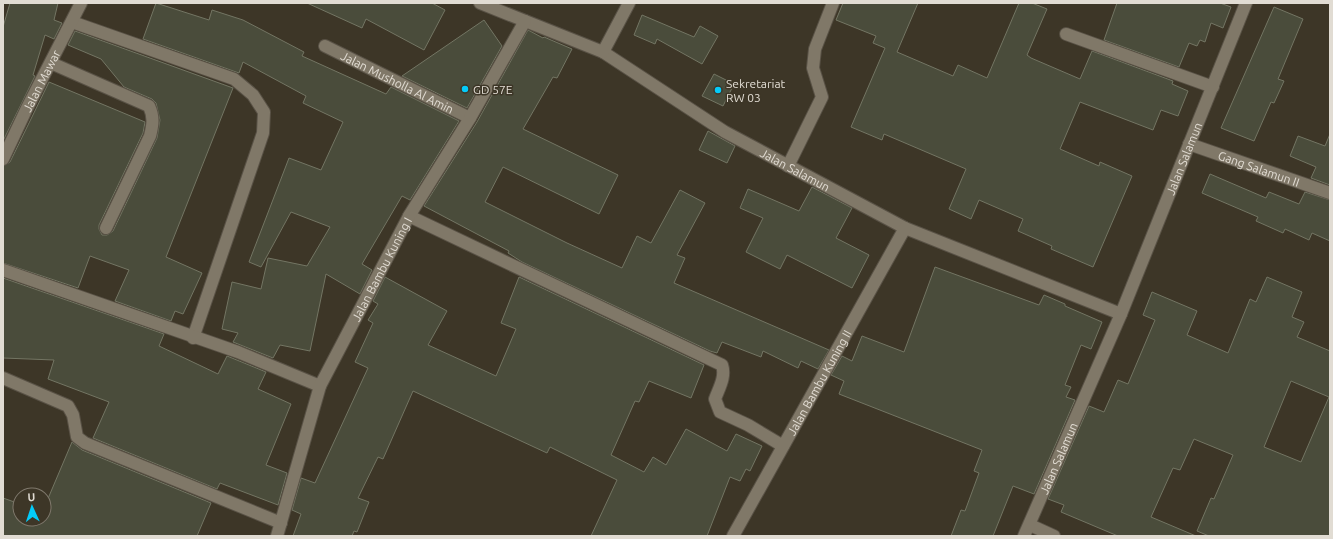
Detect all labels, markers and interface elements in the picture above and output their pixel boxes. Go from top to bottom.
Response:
street label: Jalan Mawar [20,47,62,114]
street label: Jalan Musholla Al Amin [339,49,456,115]
place label: Sekretariat RW 03 [726,77,786,104]
place label: GD 57E [473,83,513,96]
marker: GD 57E [460,84,470,94]
marker: Sekretariat RW 03 [713,85,723,95]
street label: Jalan Salamun [1163,120,1204,196]
street label: Jalan Salamun [758,146,832,193]
street label: Gang Salamun II [1216,148,1301,188]
street label: Jalan Bambu Kuning I [349,215,414,323]
street label: Jalan Bambu Kuning II [784,327,853,437]
street label: Jalan Salamun [1037,420,1079,496]
north arrow [12,487,52,527]
text: U [27,491,36,503]

